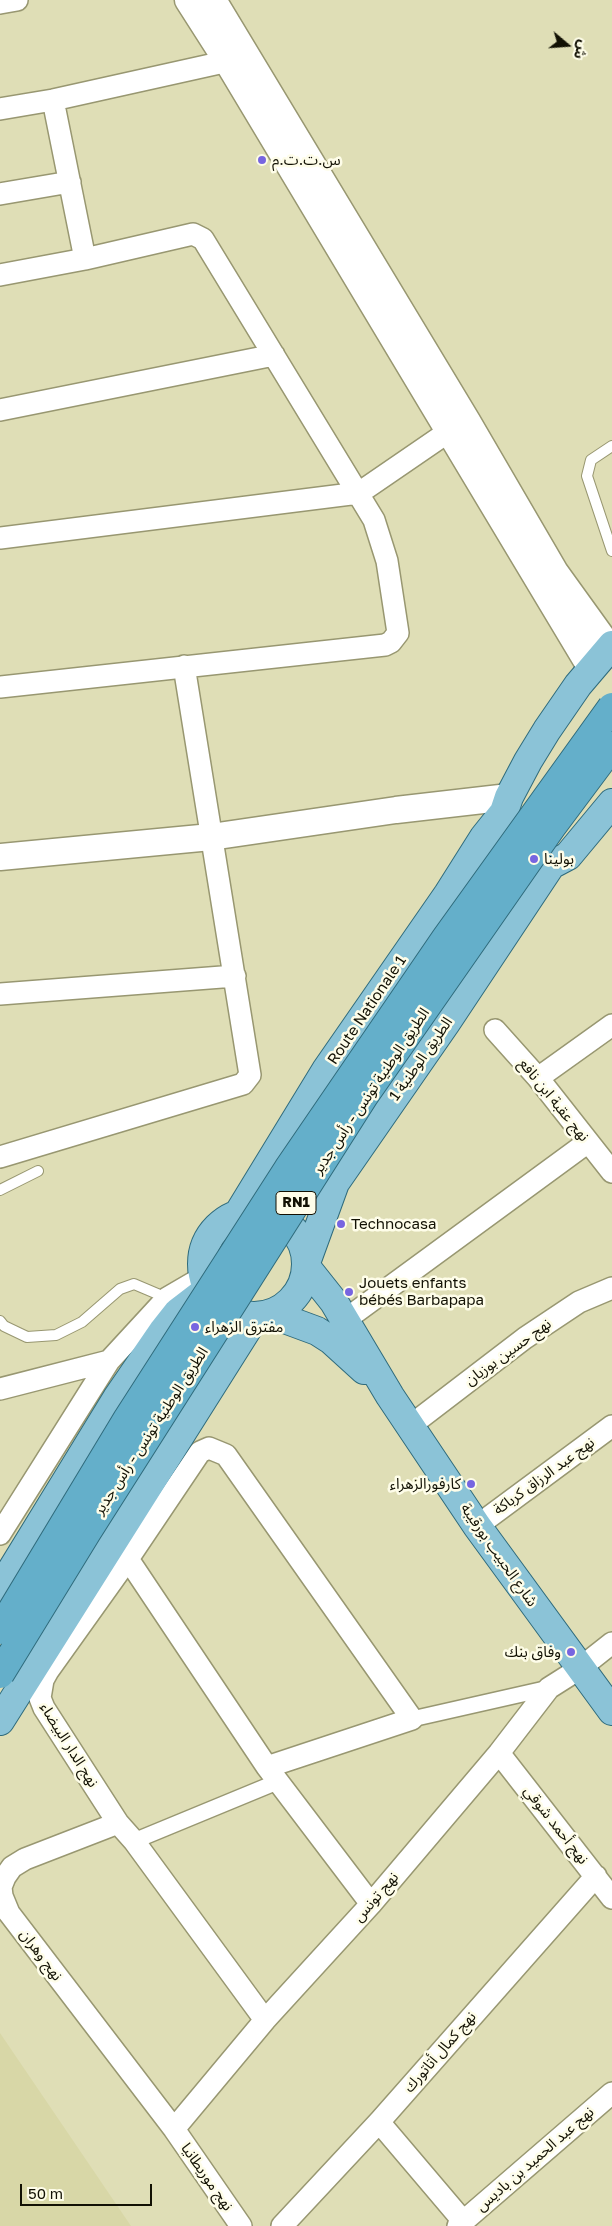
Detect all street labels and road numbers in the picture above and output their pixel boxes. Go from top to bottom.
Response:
street label: Route Nationale 1 [324,952,410,1068]
street label: الطريق الوطنية تونس - رأس جدير [309,1005,433,1177]
street label: الطريق الوطنية 1 [386,1014,456,1104]
street label: نهج عقبة ابن نافع [515,1055,593,1145]
road number: RN1 [276,1192,316,1214]
street label: نهج حسين بوزيان [461,1315,555,1389]
street label: الطريق الوطنية تونس - رأس جدير [90,1344,212,1518]
street label: نهج عبد الرزاق كرباكة [490,1433,598,1519]
street label: شارع الحبيب بورقيبة [457,1500,541,1610]
street label: نهج الدار البيضاء [36,1699,102,1791]
street label: نهج أحمد شوقي [520,1782,592,1868]
street label: نهج تونس [350,1869,402,1925]
street label: نهج وهران [16,1926,66,1984]
street label: نهج كمال أتاتورك [400,2008,480,2096]
street label: نهج عبد الحميد بن باديس [472,2103,598,2215]
street label: نهج موريطانيا [177,2140,237,2214]

